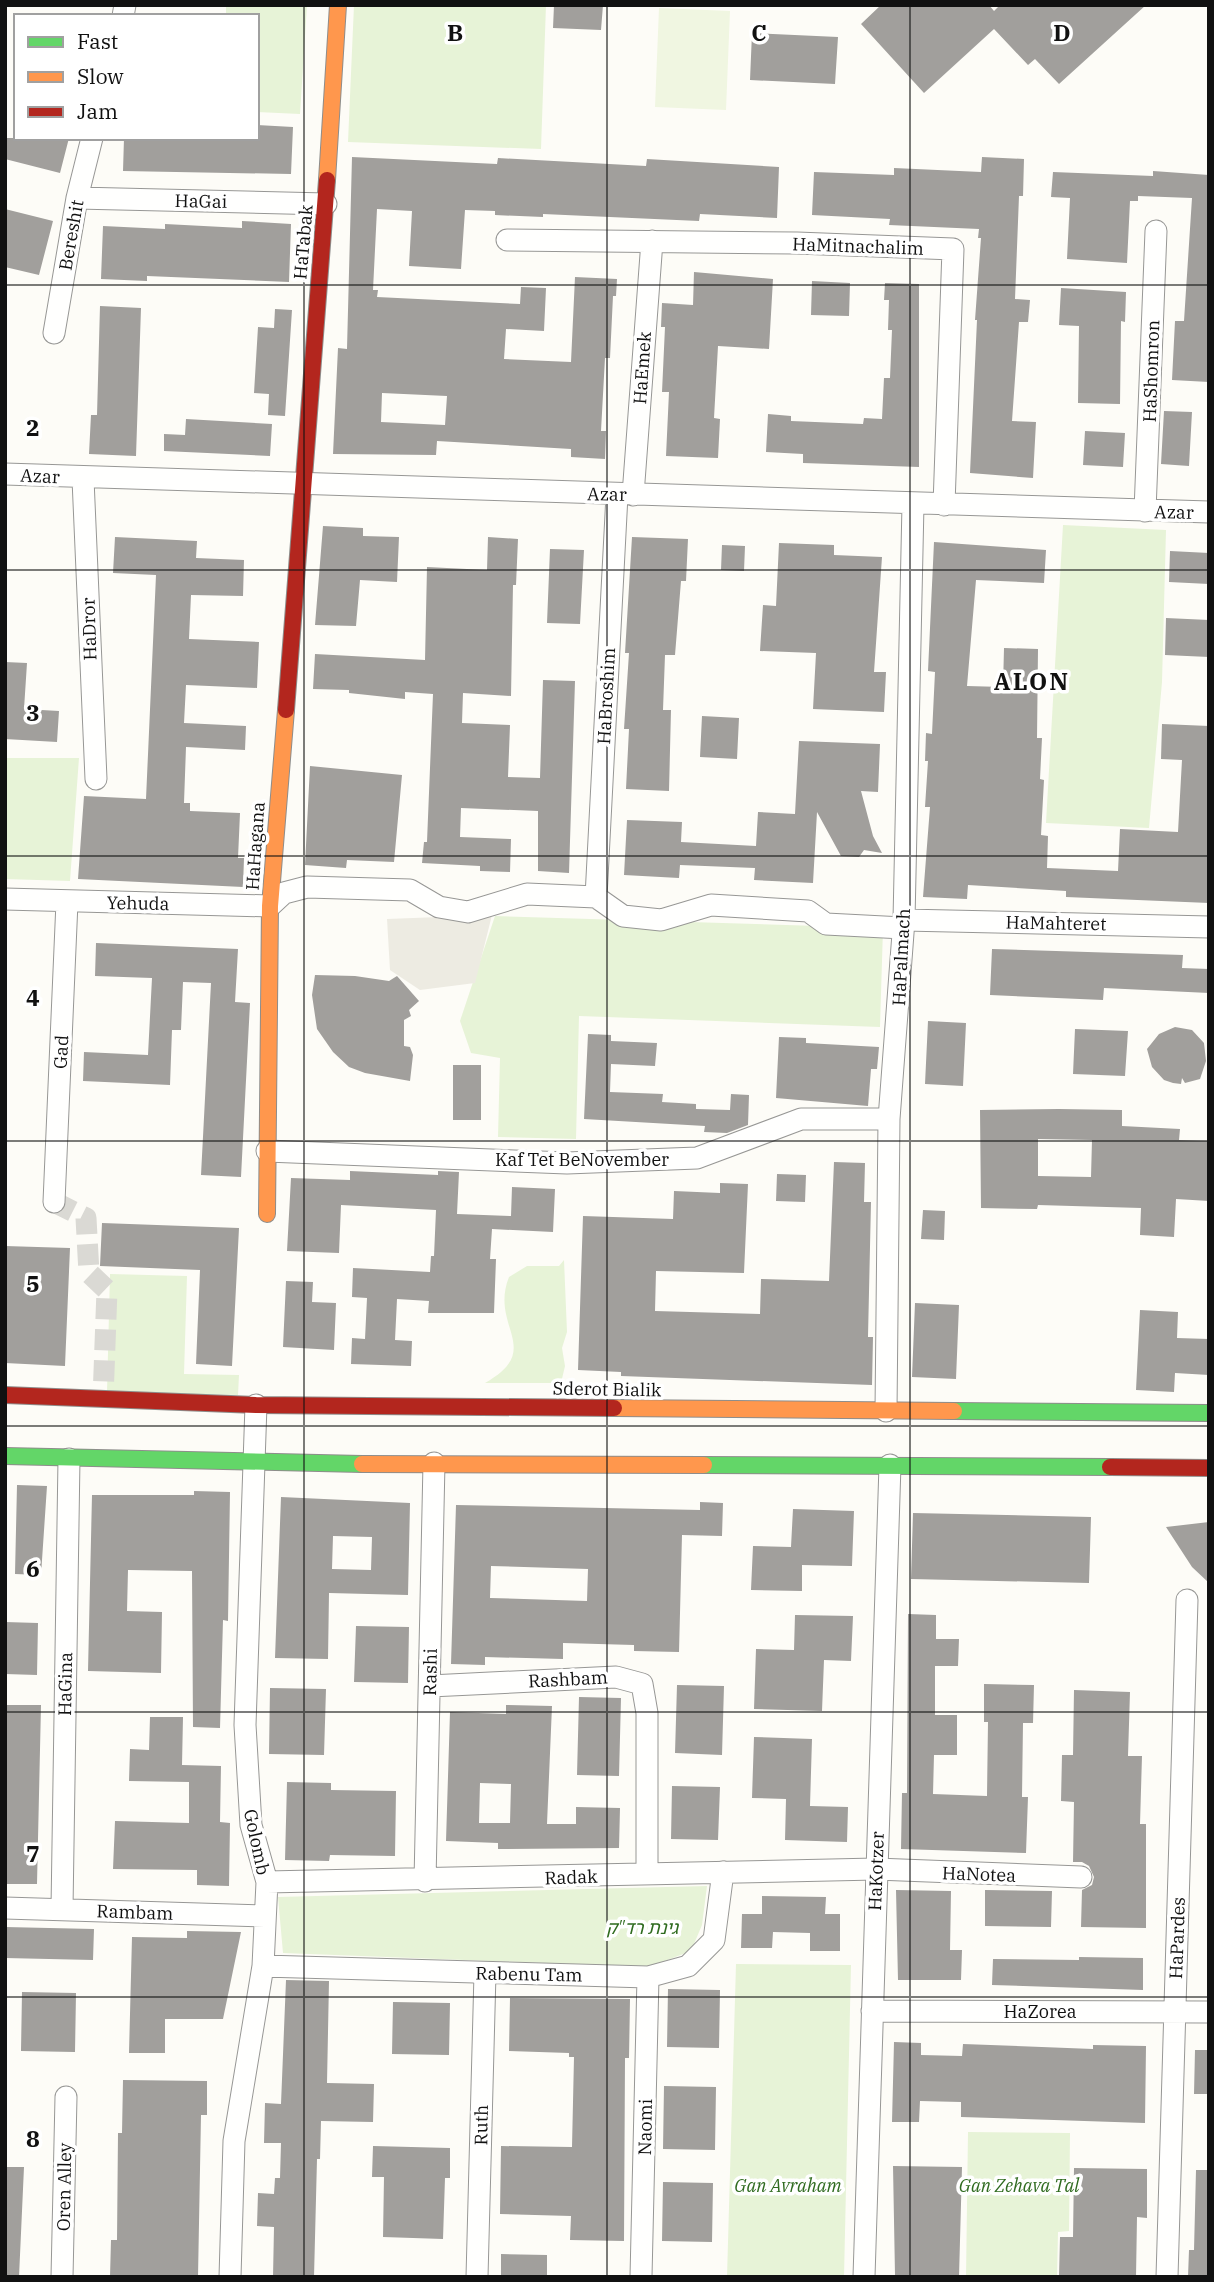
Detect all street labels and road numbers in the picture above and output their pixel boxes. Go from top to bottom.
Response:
street label: HaGai [174,189,228,213]
street label: Bereshit [53,198,89,272]
street label: HaTabak [288,203,318,280]
street label: HaMitnachalim [792,232,924,260]
street label: HaShomron [1138,319,1164,423]
street label: HaEmek [628,330,656,405]
street label: Azar [20,463,60,489]
street label: Azar [587,482,627,506]
street label: Azar [1154,500,1194,524]
street label: HaDror [76,597,102,661]
street label: HaBroshim [592,647,620,745]
street label: HaHagana [240,801,270,891]
street label: Yehuda [106,891,170,915]
street label: HaPalmach [887,908,915,1006]
street label: HaMahteret [1005,911,1107,935]
street label: Gad [49,1034,73,1070]
street label: Kaf Tet BeNovember [495,1148,669,1171]
street label: Sderot Bialik [552,1377,662,1401]
street label: Rashi [418,1648,442,1696]
street label: HaGina [53,1652,77,1716]
street label: Rashbam [528,1665,608,1693]
street label: Golomb [239,1807,275,1877]
street label: HaKotzer [863,1831,889,1911]
street label: HaNotea [942,1861,1017,1887]
street label: Radak [544,1865,598,1889]
street label: HaPardes [1164,1897,1190,1979]
street label: Rambam [96,1899,174,1925]
street label: Rabenu Tam [475,1962,583,1986]
street label: HaZorea [1003,2000,1077,2023]
street label: Naomi [633,2098,657,2156]
street label: Ruth [469,2104,493,2146]
street label: Oren Alley [52,2142,76,2231]

